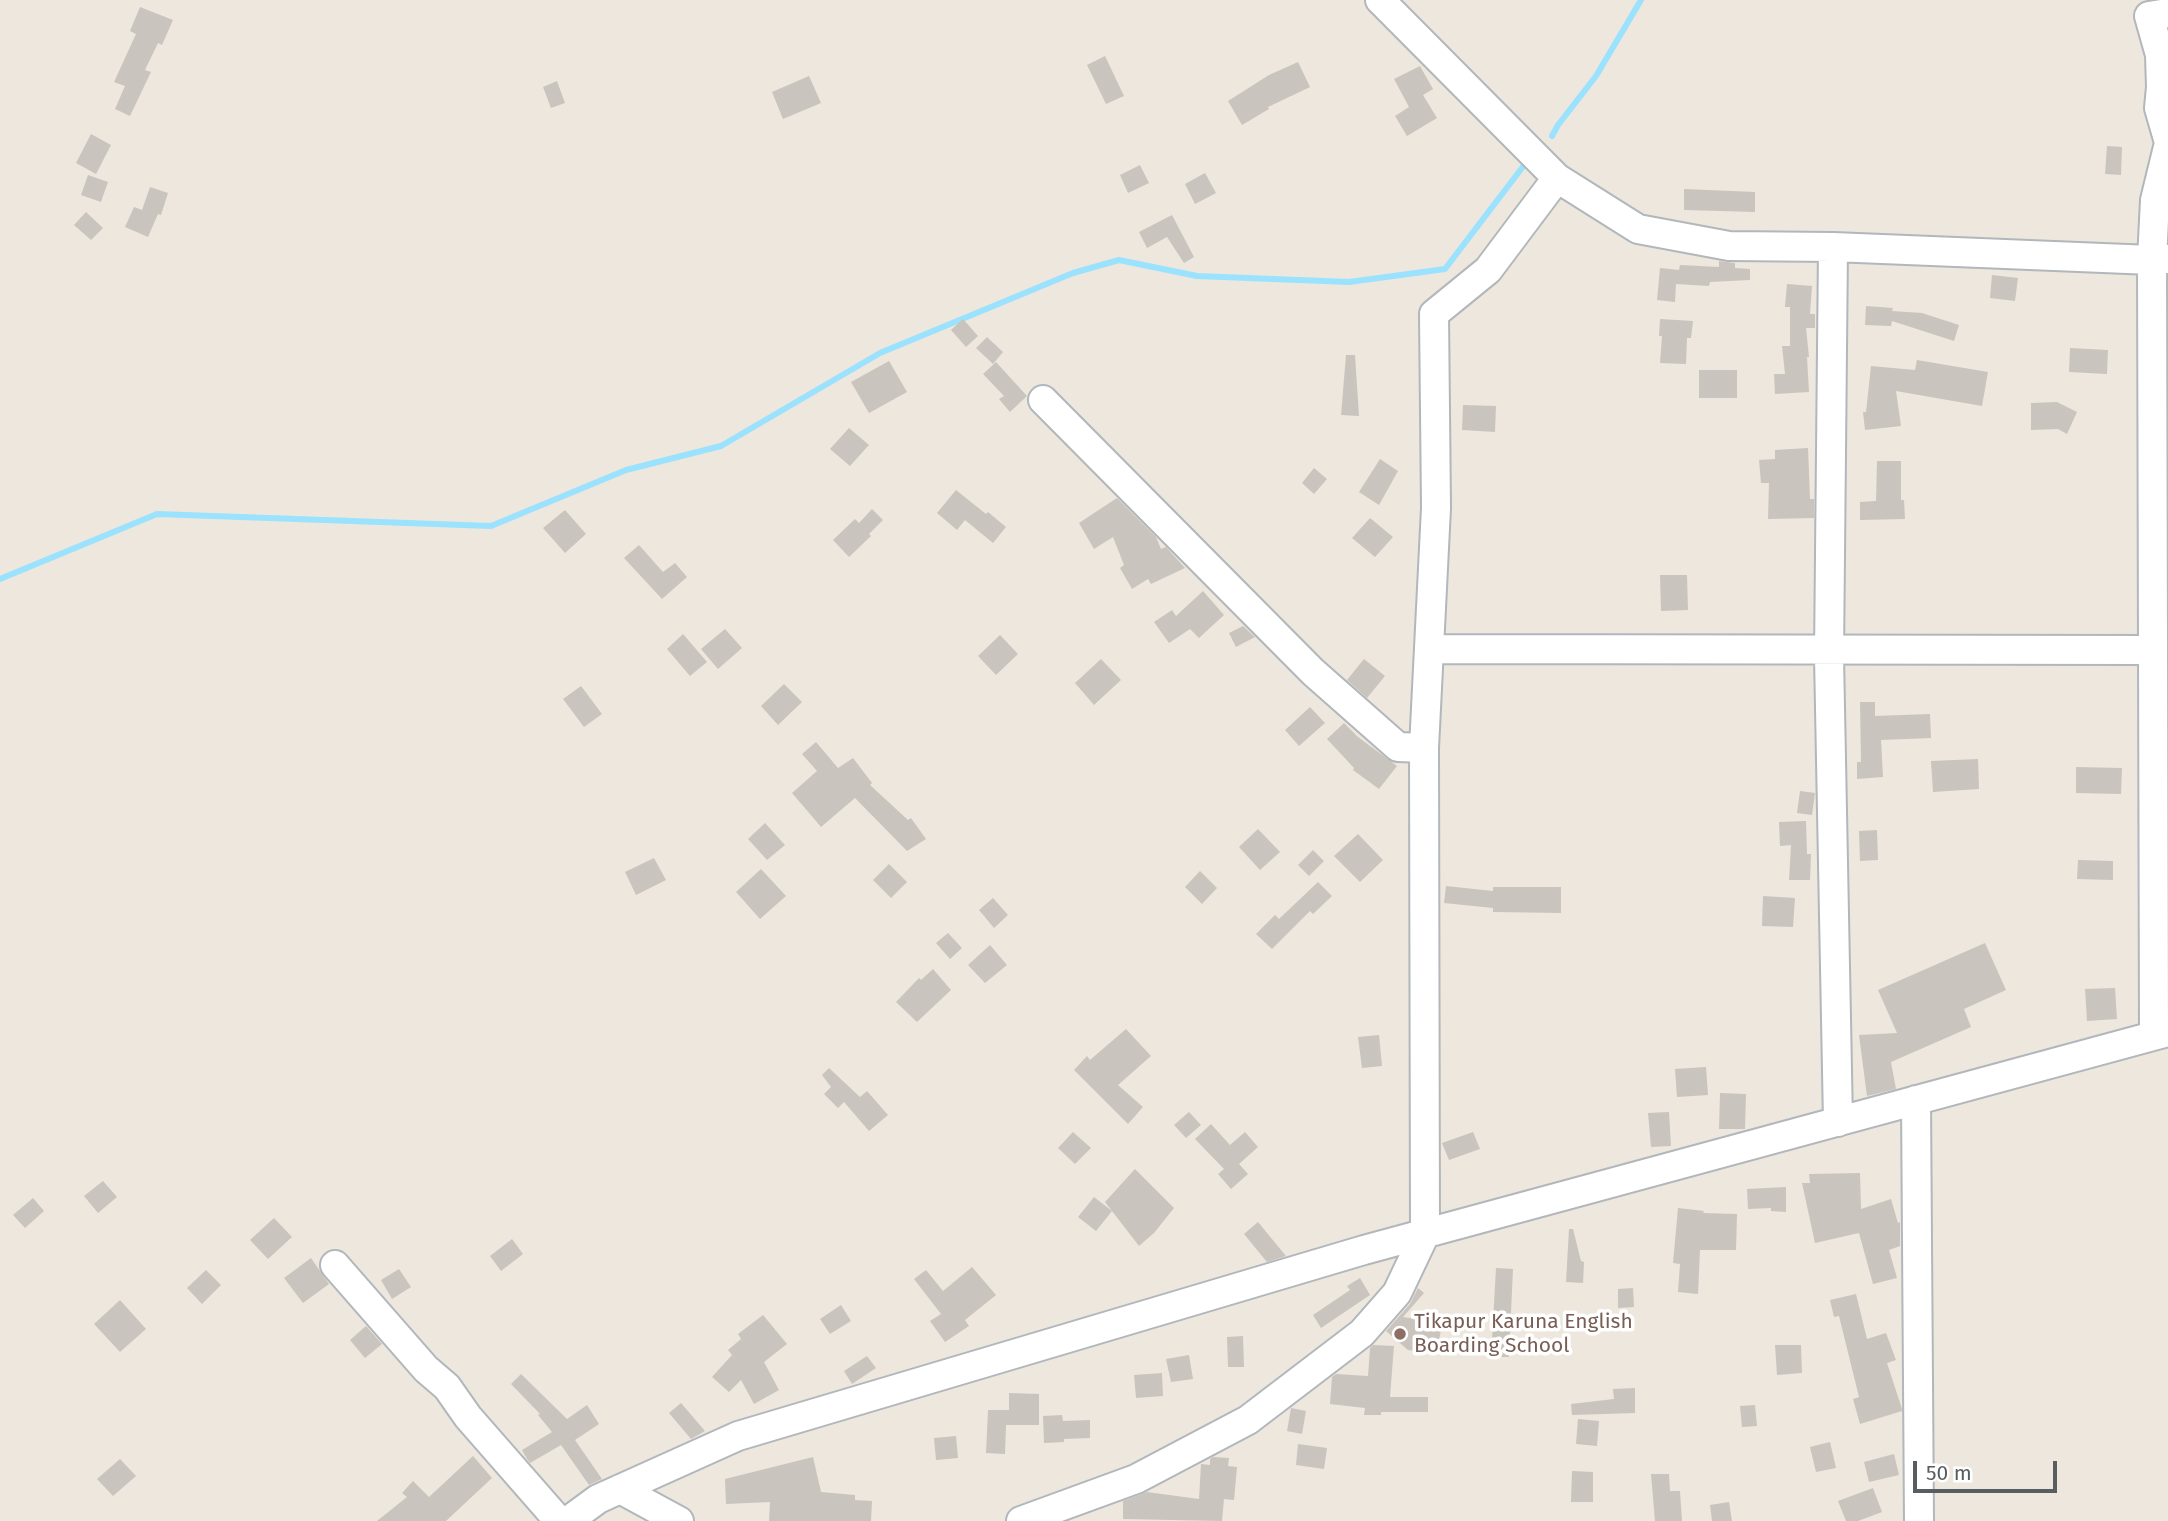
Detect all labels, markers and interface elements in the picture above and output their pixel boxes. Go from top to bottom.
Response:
place label: Tikapur Karuna English Boarding School [1414,1309,1633,1359]
marker: Tikapur Karuna English Boarding School [1392,1326,1408,1342]
scale bar [1916,1448,2060,1492]
text: 50 m [1926,1460,1972,1486]

